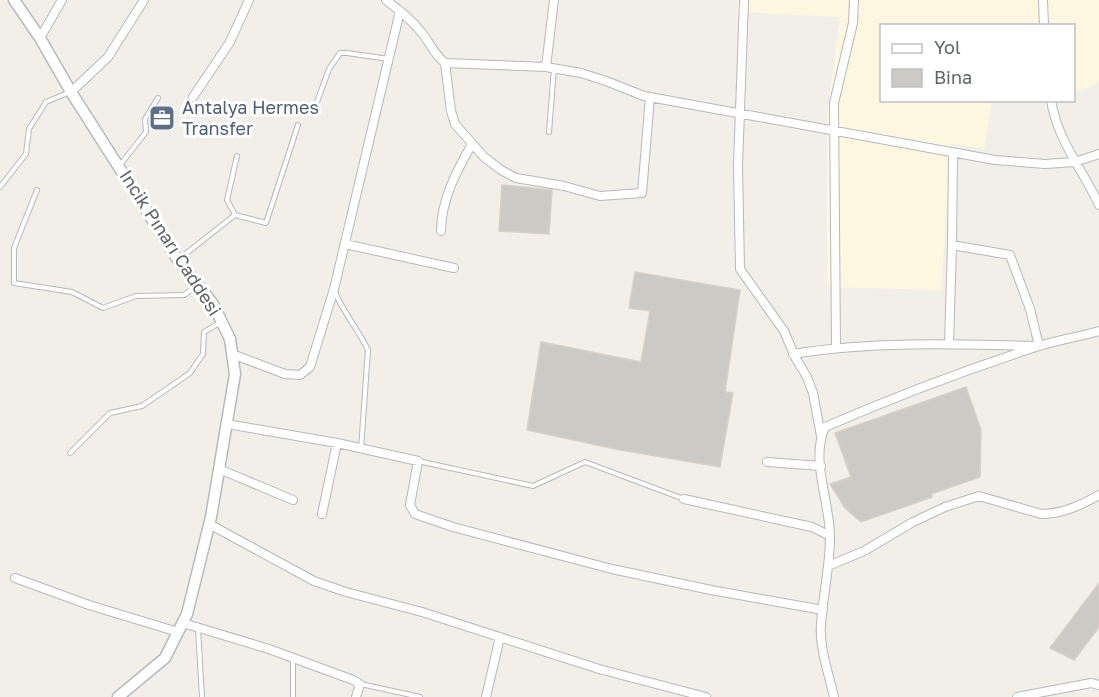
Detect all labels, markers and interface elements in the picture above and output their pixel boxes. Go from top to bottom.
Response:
legend [880,24,1075,102]
text: Yol [934,36,961,58]
text: Bina [934,66,972,88]
place label: Antalya Hermes Transfer [182,96,319,139]
office icon: Antalya Hermes Transfer [147,103,177,133]
street label: Incik Pınarı Caddesi [115,165,226,320]

